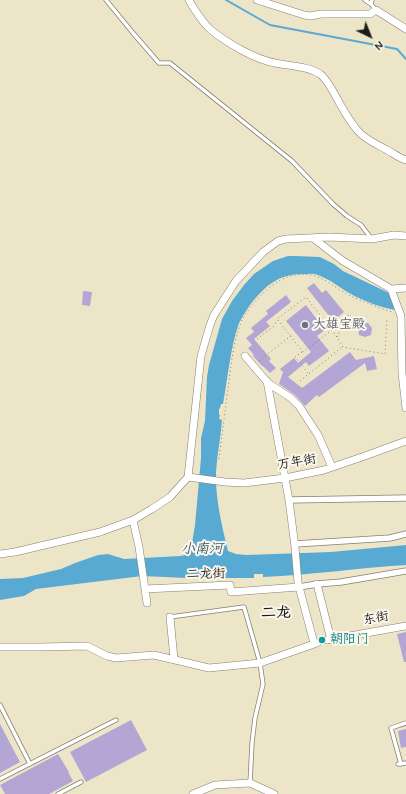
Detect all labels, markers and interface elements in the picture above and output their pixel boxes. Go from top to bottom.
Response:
north arrow [350,16,390,56]
text: N [371,37,386,52]
place label: 大雄宝殿 [313,317,365,333]
marker: 大雄宝殿 [300,320,310,330]
street label: 万年街 [276,452,318,474]
water label: 小南河 [181,541,223,559]
street label: 二龙街 [186,567,226,583]
district label: 二龙 [261,605,291,623]
street label: 东街 [362,609,390,629]
place label: 朝阳门 [330,632,369,648]
marker: 朝阳门 [317,635,327,645]

